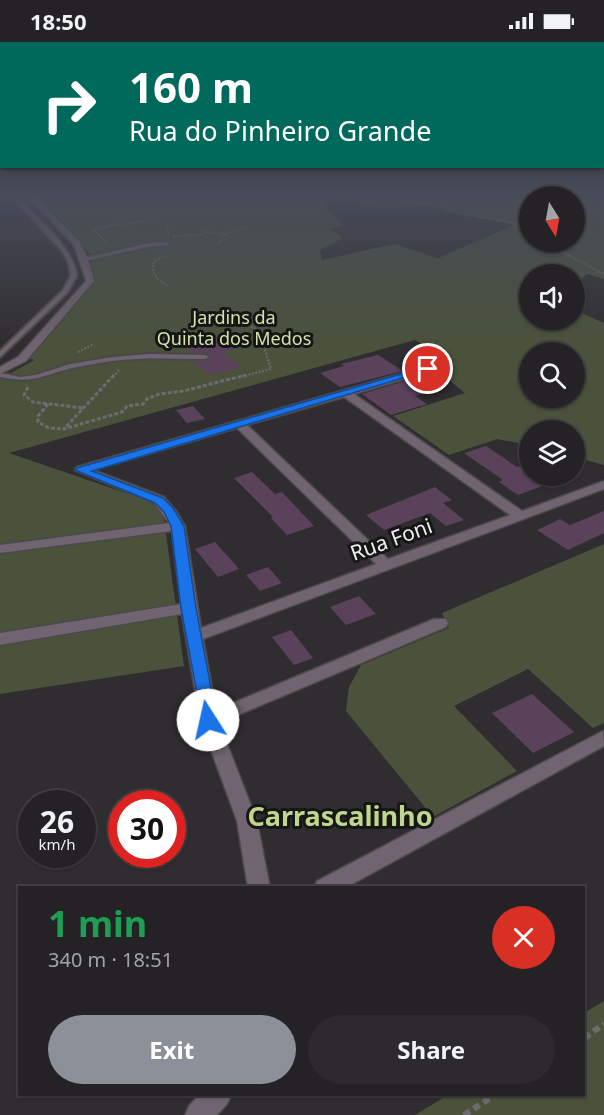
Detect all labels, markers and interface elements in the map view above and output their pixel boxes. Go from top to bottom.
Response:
text: 18:50 [30,6,87,36]
text: 160 m [129,58,253,115]
icon: right [30,66,108,144]
text: Rua do Pinheiro Grande [129,112,431,149]
north arrow [519,186,585,252]
map controls [519,186,585,486]
button: sound [519,264,585,330]
park label: Jardins da Quinta dos Medos [157,305,311,350]
button: search [519,342,585,408]
pin [402,343,453,394]
icon: arrive [411,352,444,385]
button: layers [519,420,585,486]
street label: Rua Foni [346,511,436,567]
position arrow [176,688,240,752]
speed limit sign: 30 [108,790,186,868]
district label: Carrascalinho [247,797,433,834]
text: 26 [40,801,74,842]
text: km/h [39,834,75,854]
text: 1 min [48,899,147,948]
button: close [492,906,555,969]
text: 340 m · 18:51 [48,946,173,973]
button: Exit [48,1015,296,1084]
button: Share [308,1015,555,1084]

